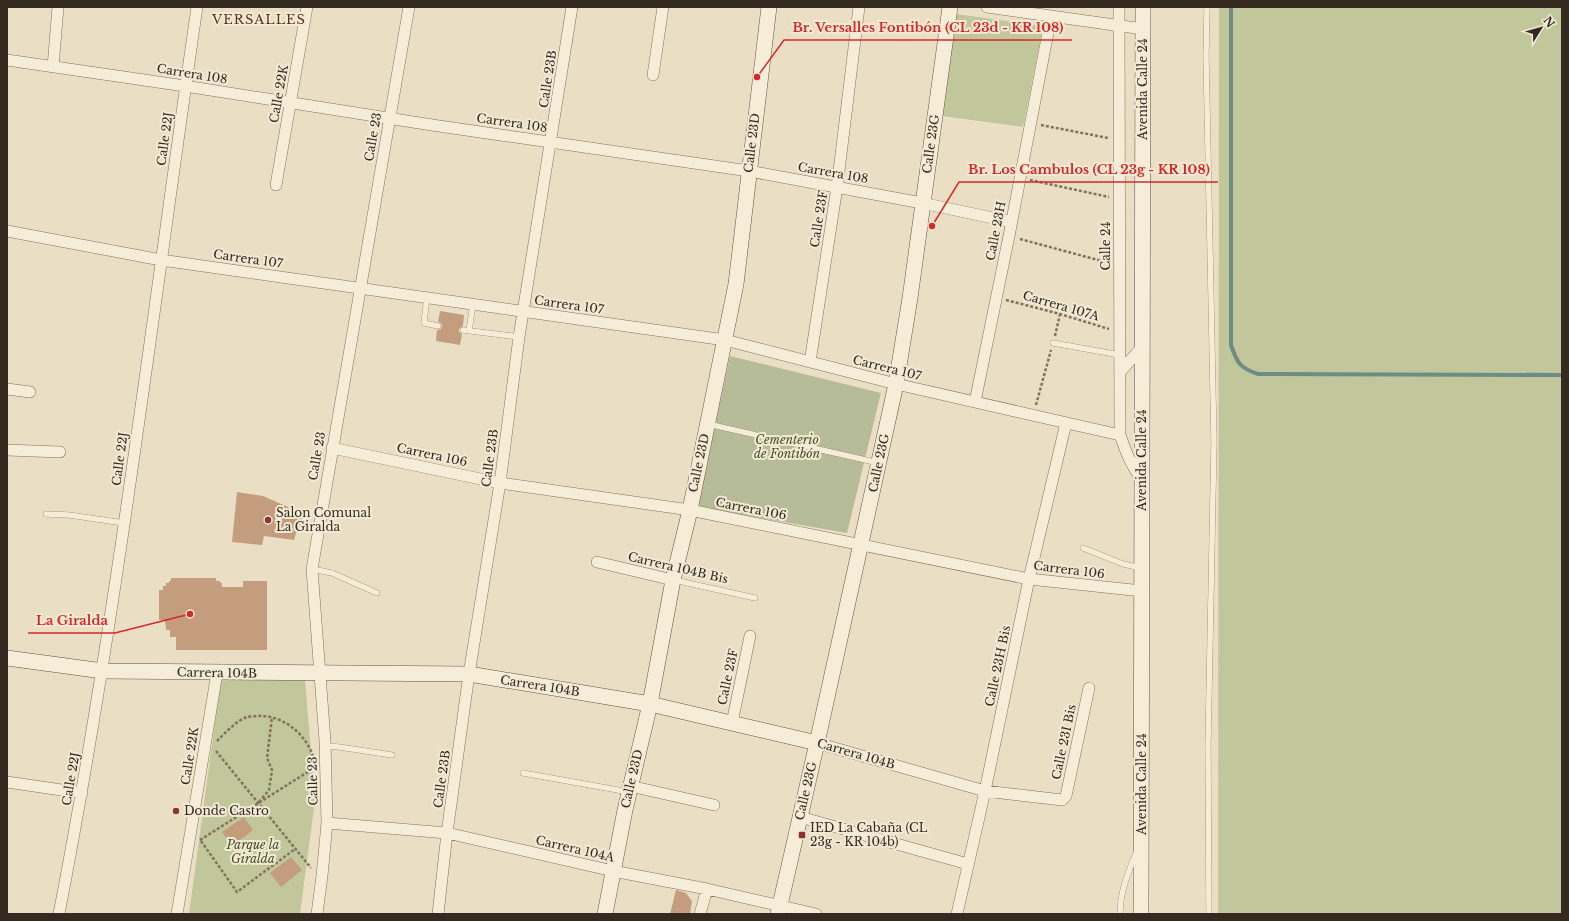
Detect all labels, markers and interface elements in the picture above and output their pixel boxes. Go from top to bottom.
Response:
north arrow [1521,8,1561,48]
district label: VERSALLES [211,11,306,28]
text: N [1540,14,1558,31]
callout: Br. Versalles Fontibón (CL 23d - KR 108) [784,15,1072,40]
text: Br. Versalles Fontibón (CL 23d - KR 108) [792,19,1064,36]
street label: Avenida Calle 24 [1135,38,1150,141]
street label: Calle 23B [536,49,559,109]
street label: Carrera 108 [156,61,228,86]
street label: Calle 22K [266,63,291,124]
street label: Carrera 108 [476,110,548,135]
street label: Calle 22J [153,111,176,167]
street label: Calle 23 [361,111,384,162]
street label: Calle 23D [740,112,763,174]
street label: Calle 23G [919,113,942,174]
callout: Br. Los Cambulos (CL 23g - KR 108) [959,157,1218,182]
street label: Carrera 108 [797,159,870,186]
text: Br. Los Cambulos (CL 23g - KR 108) [968,161,1210,178]
street label: Calle 23F [807,189,830,248]
street label: Calle 23H [982,200,1009,262]
street label: Calle 24 [1098,222,1113,270]
street label: Carrera 107 [212,246,285,271]
street label: Carrera 107A [1021,287,1102,324]
street label: Carrera 107 [533,292,606,317]
street label: Carrera 107 [851,352,924,384]
street label: Avenida Calle 24 [1134,409,1149,512]
street label: Calle 23B [478,428,501,488]
street label: Calle 23 [305,430,328,481]
street label: Calle 22J [108,431,131,487]
street label: Calle 23D [685,432,712,494]
park label: Cementerio de Fontibón [754,432,821,461]
street label: Calle 23G [865,432,892,494]
street label: Carrera 106 [395,440,469,469]
street label: Carrera 106 [714,494,788,523]
place label: Salon Comunal La Giralda [276,505,371,534]
marker: Salon Comunal La Giralda [263,515,273,525]
street label: Carrera 104B Bis [626,549,730,586]
street label: Carrera 106 [1033,558,1106,581]
callout: La Giralda [28,608,115,633]
text: La Giralda [36,612,108,629]
street label: Calle 23H Bis [982,624,1013,708]
street label: Calle 23F [714,647,741,706]
street label: Carrera 104B [177,664,257,681]
street label: Carrera 104B [499,672,581,699]
street label: Calle 23I Bis [1048,703,1079,781]
street label: Calle 22K [178,725,202,786]
street label: Avenida Calle 24 [1134,733,1149,836]
street label: Carrera 104B [815,735,897,772]
street label: Calle 23D [617,748,646,810]
street label: Calle 23B [430,749,453,809]
street label: Calle 22J [58,751,83,807]
street label: Calle 23 [305,756,320,806]
street label: Calle 23G [791,760,820,822]
place label: Donde Castro [184,803,269,818]
marker: Donde Castro [171,806,181,816]
place label: IED La Cabaña (CL 23g - KR 104b) [810,820,928,849]
marker: IED La Cabaña (CL 23g - KR 104b) [797,830,807,840]
street label: Carrera 104A [534,832,617,865]
park label: Parque la Giralda [226,837,280,866]

